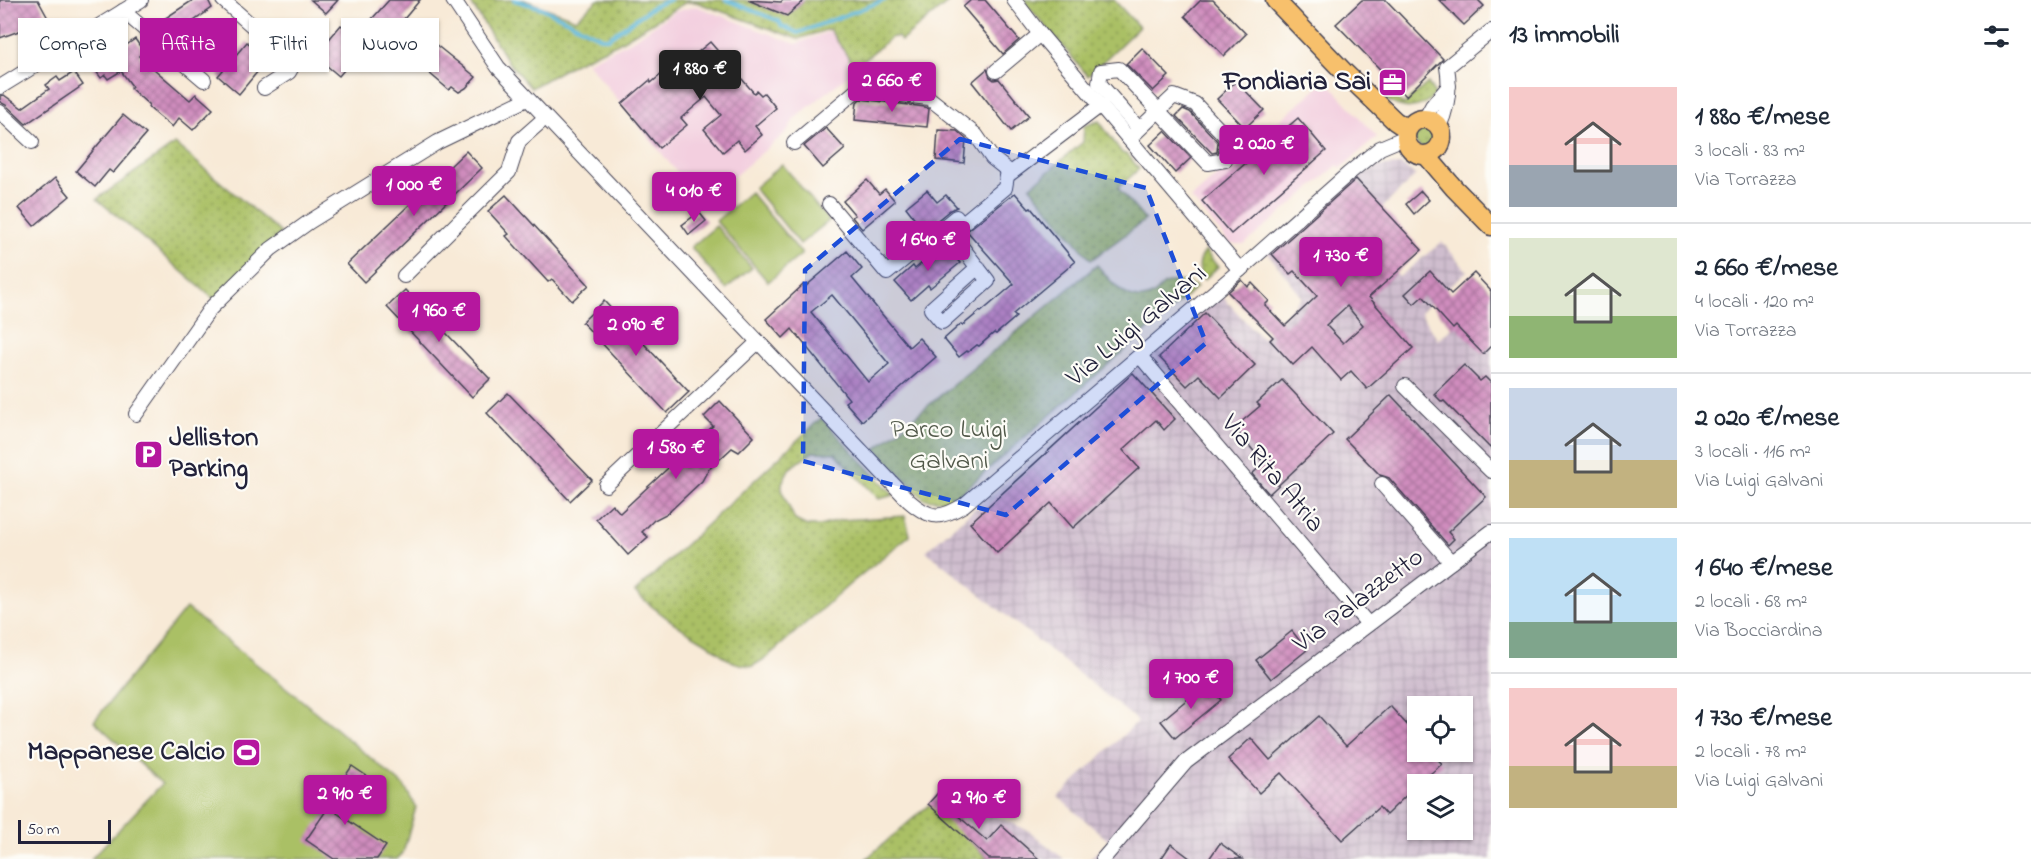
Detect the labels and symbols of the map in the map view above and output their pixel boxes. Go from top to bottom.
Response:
pin: 1 880 € [645,50,755,101]
pin: 2 660 € [837,62,947,113]
place label: Fondiaria Sai [1221,63,1371,102]
office icon: Fondiaria Sai [1376,66,1408,98]
pin: 2 020 € [1209,125,1319,176]
pin: 1 000 € [359,166,469,217]
pin: 4 010 € [639,172,749,223]
pin: 1 640 € [873,221,983,272]
pin: 1 730 € [1286,237,1396,288]
street label: Via Luigi Galvani [1057,255,1216,397]
pin: 1 960 € [384,292,494,343]
pin: 2 090 € [581,306,691,357]
street label: Via Rita Atria [1210,406,1333,542]
park label: Parco Luigi Galvani [891,411,1007,481]
place label: Jelliston Parking [169,419,258,490]
pin: 1 580 € [621,429,731,480]
parking icon: Jelliston Parking [132,438,164,470]
street label: Via Palazzetto [1285,539,1433,664]
pin: 1 700 € [1136,659,1246,710]
place label: Mappanese Calcio [27,733,225,772]
sports icon: Mappanese Calcio [230,736,262,768]
pin: 2 910 € [290,775,400,826]
pin: 2 910 € [924,779,1034,830]
scale bar [18,817,111,844]

